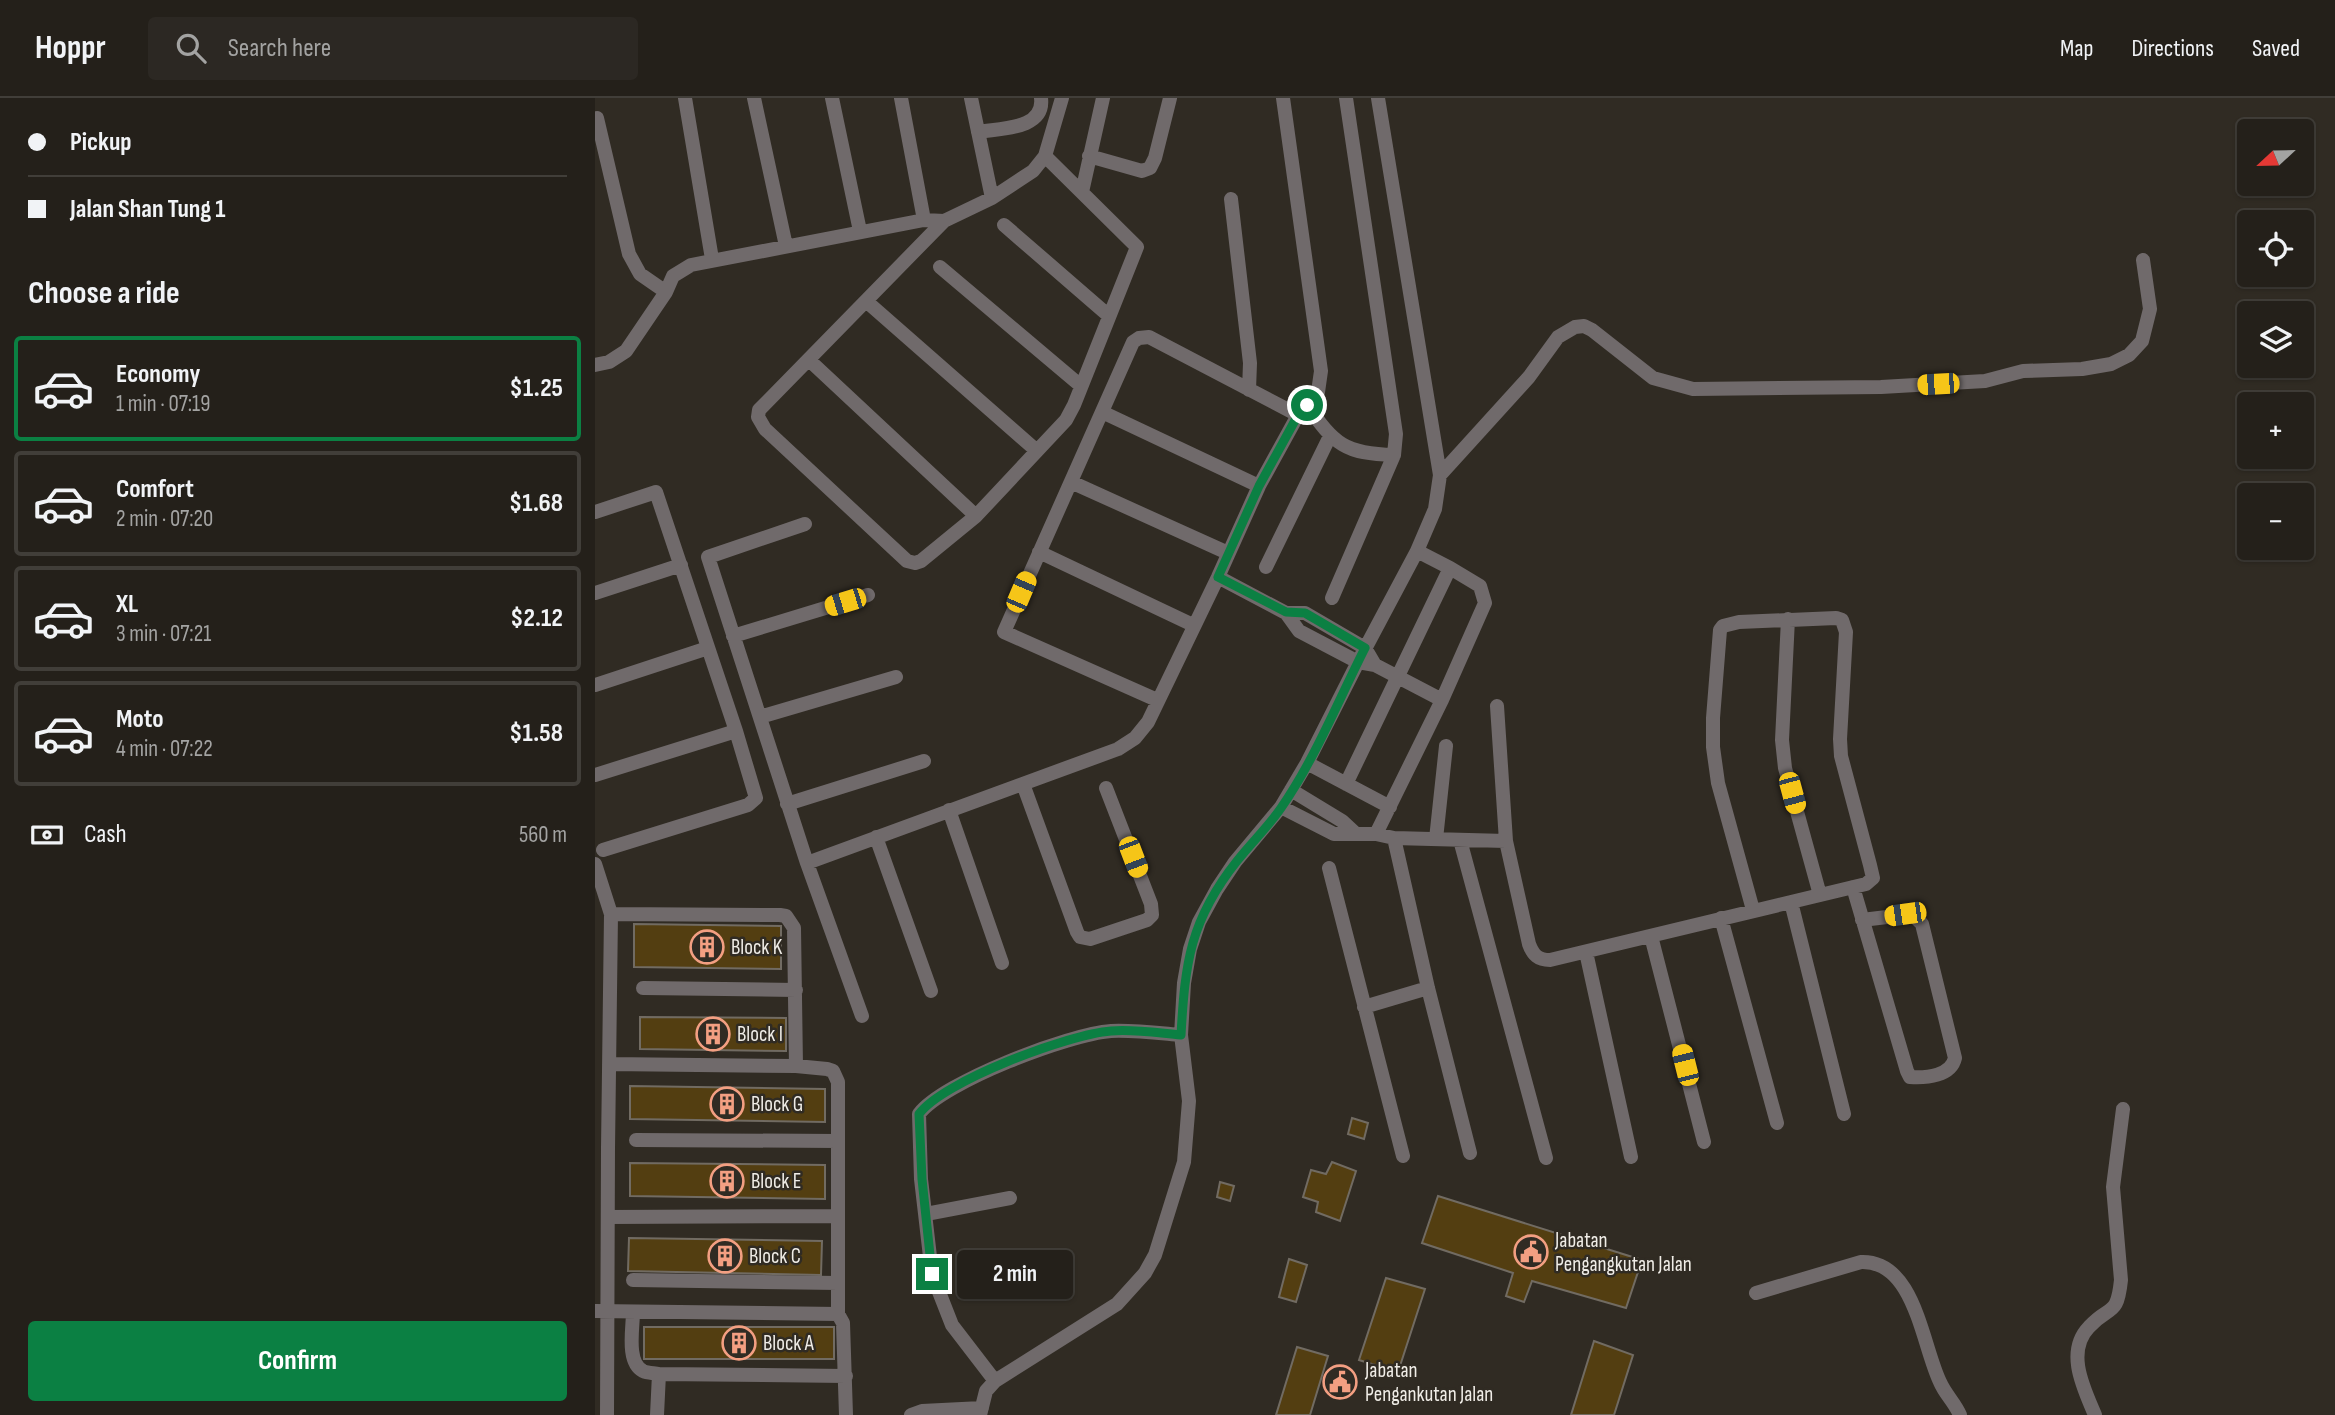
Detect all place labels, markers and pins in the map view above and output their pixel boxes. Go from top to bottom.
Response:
building icon: Block K [688,928,726,966]
place label: Block K [731,935,783,960]
building icon: Block I [694,1015,732,1053]
place label: Block I [737,1022,783,1047]
building icon: Block G [708,1085,746,1123]
place label: Block G [751,1092,803,1117]
building icon: Block E [708,1162,746,1200]
place label: Block E [751,1169,801,1194]
place label: Jabatan Pengangkutan Jalan [1554,1228,1692,1277]
public building icon: Jabatan Pengangkutan Jalan [1512,1233,1550,1271]
building icon: Block C [706,1237,744,1275]
place label: Block C [749,1244,801,1269]
building icon: Block A [720,1324,758,1362]
place label: Block A [763,1331,815,1356]
place label: Jabatan Pengankutan Jalan [1364,1358,1493,1407]
public building icon: Jabatan Pengankutan Jalan [1321,1363,1359,1401]

